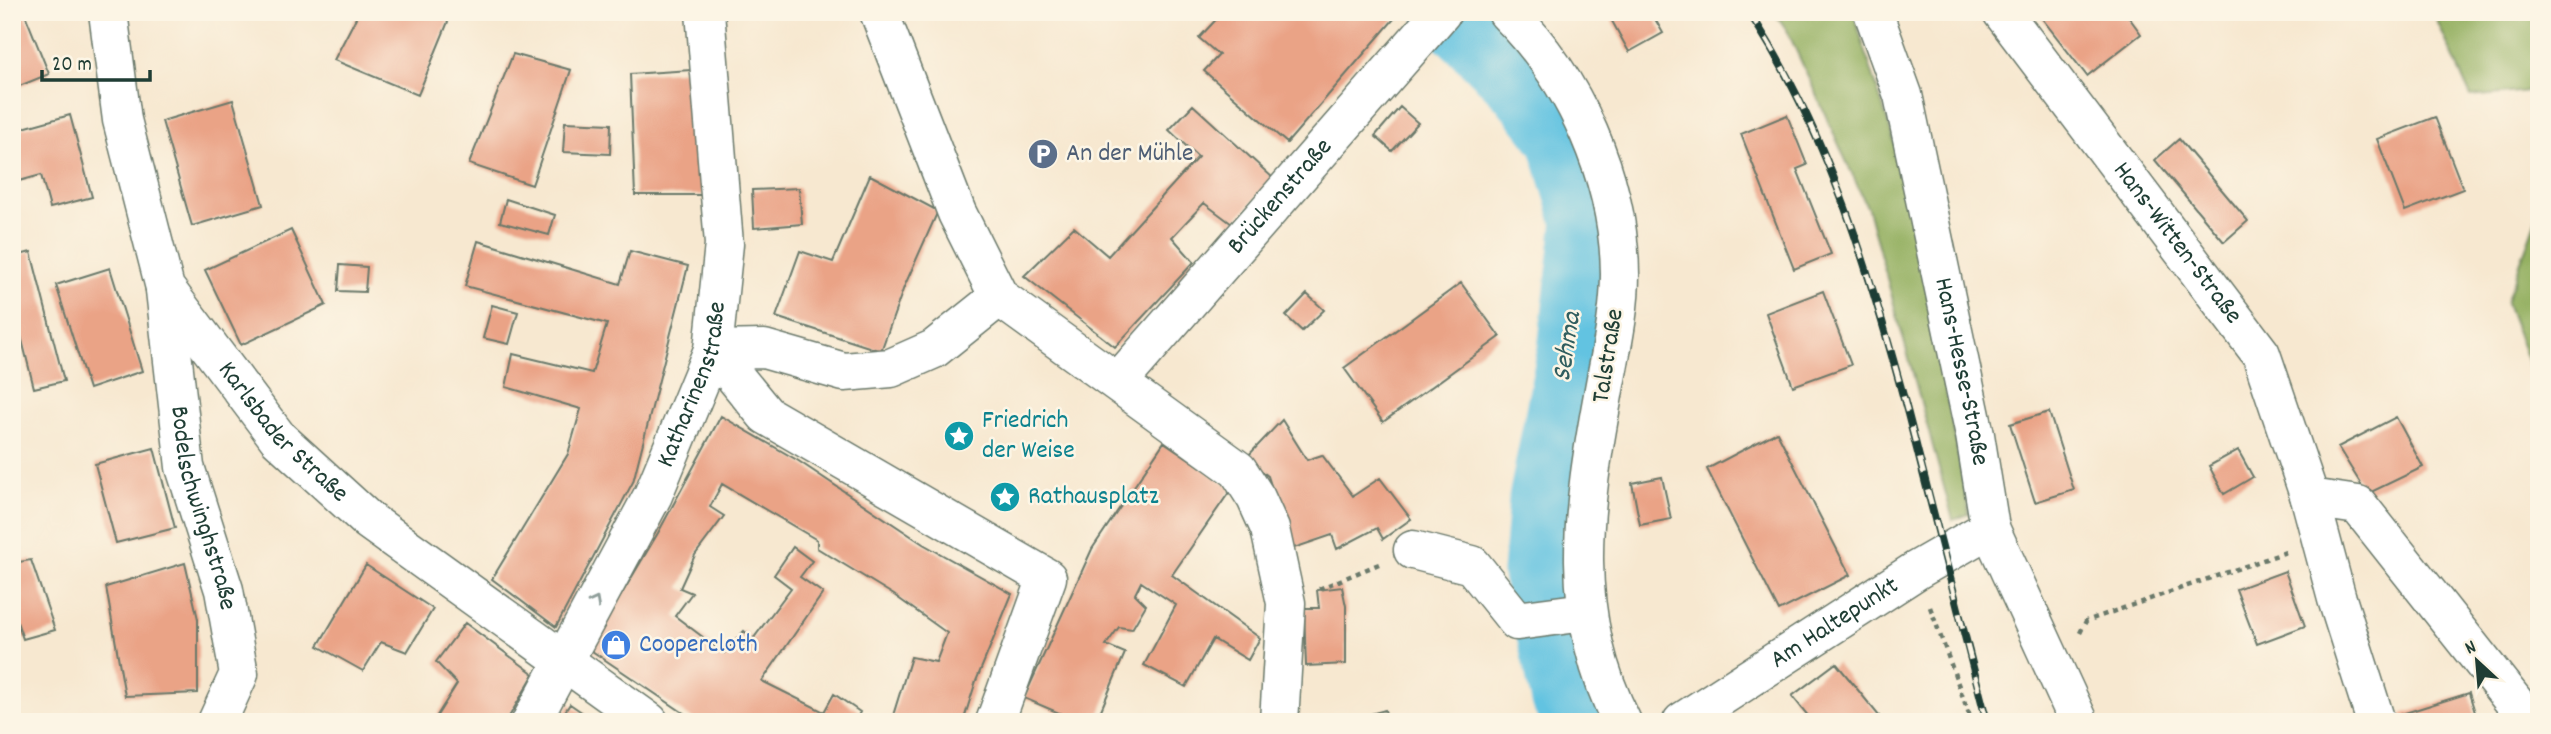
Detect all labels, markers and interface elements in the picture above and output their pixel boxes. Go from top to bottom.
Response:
scale bar [42,38,150,82]
text: 20 m [52,51,92,81]
street label: Brückenstraße [1219,130,1342,263]
place label: An der Mühle [1066,136,1193,173]
parking icon: An der Mühle [1026,137,1060,171]
street label: Hans-Witten-Straße [2103,154,2251,332]
street label: Hans-Hesse-Straße [1924,274,1998,468]
street label: Katharinenstraße [648,300,736,473]
street label: Talstraße [1583,306,1635,406]
water label: Sehma [1544,308,1595,385]
street label: Karlsbader Straße [208,354,356,512]
place label: Friedrich der Weise [982,403,1075,470]
street label: Bodelschwinghstraße [160,404,246,613]
place icon: Friedrich der Weise [942,419,976,453]
place label: Rathausplatz [1028,479,1159,516]
place icon: Rathausplatz [988,480,1022,514]
street label: Am Haltepunkt [1763,568,1907,678]
one-way arrow [587,597,601,609]
north arrow [2442,626,2512,696]
place label: Coopercloth [639,627,758,664]
shop icon: Coopercloth [599,628,633,662]
text: N [2461,635,2481,663]

